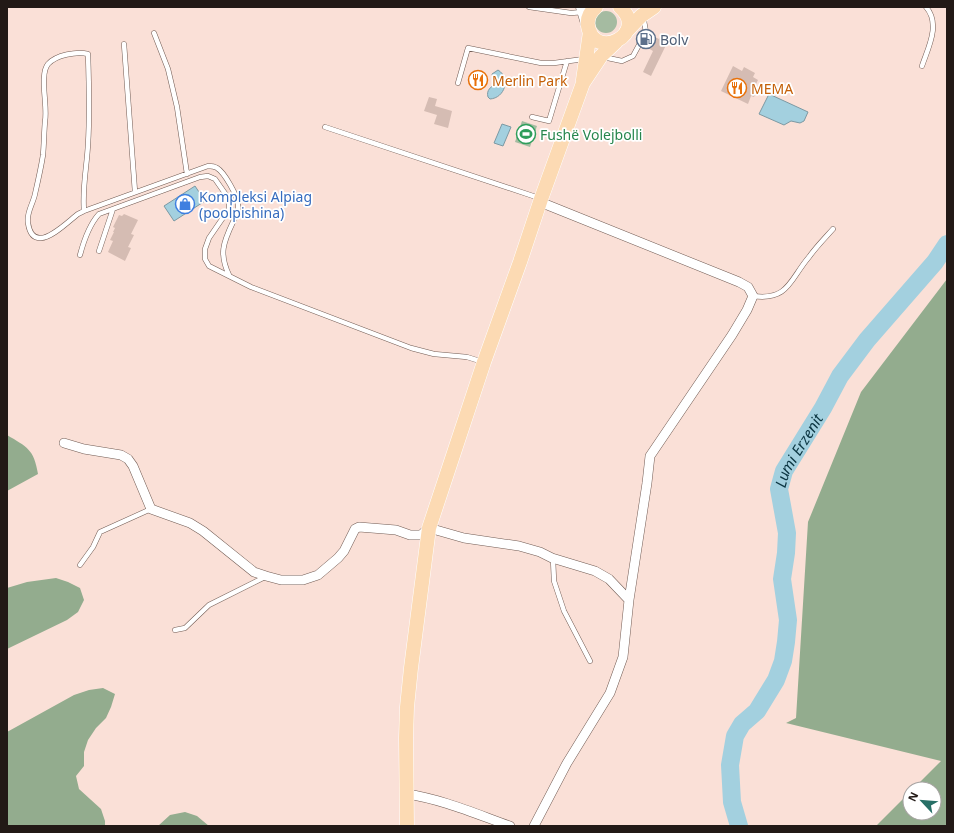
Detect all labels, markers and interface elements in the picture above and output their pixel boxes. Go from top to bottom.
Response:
fuel station icon: Bolv [635,28,657,50]
place label: Bolv [660,30,689,49]
restaurant icon: Merlin Park [467,69,489,91]
place label: Merlin Park [492,71,568,90]
restaurant icon: MEMA [726,77,748,99]
place label: MEMA [751,79,793,98]
sports icon: Fushë Volejbolli [515,123,537,145]
place label: Fushë Volejbolli [540,125,642,144]
place label: Kompleksi Alpiag (poolpishina) [199,187,312,222]
shop icon: Kompleksi Alpiag (poolpishina) [174,193,196,215]
water label: Lumi Erzenit [770,409,828,490]
north arrow [902,781,942,821]
text: N [904,789,921,804]

